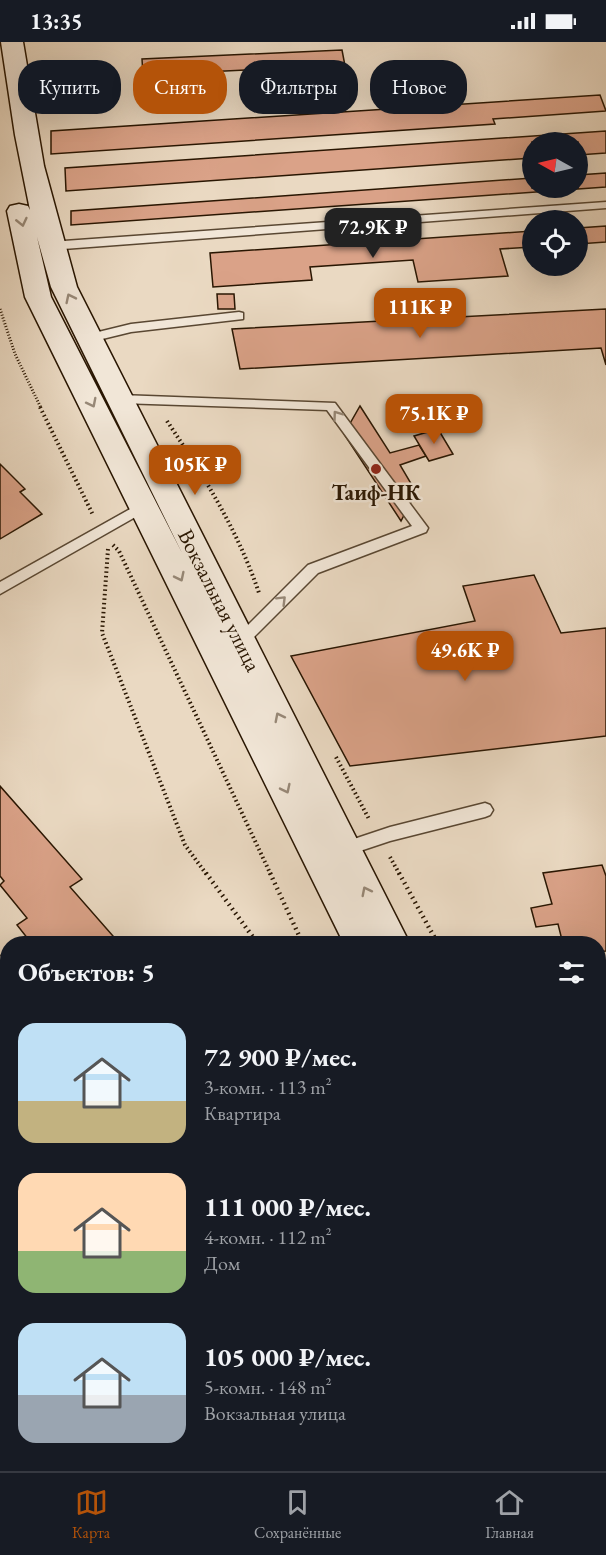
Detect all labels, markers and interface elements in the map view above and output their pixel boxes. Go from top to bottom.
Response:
text: 13:35 [30,7,83,36]
chip: Купить [18,60,121,114]
chip: Снять [133,60,227,114]
chip: Фильтры [239,60,358,114]
chip: Новое [370,60,467,114]
north arrow [522,132,588,198]
map controls [522,132,588,276]
pin: 72.9K ₽ [318,208,428,259]
button: locate [522,210,588,276]
text: 72.9K ₽ [339,214,407,240]
one-way arrow [15,217,28,227]
pin: 111K ₽ [371,288,469,339]
one-way arrow [65,293,77,304]
text: 111K ₽ [388,294,452,320]
pin: 75.1K ₽ [379,394,489,445]
one-way arrow [85,396,97,407]
text: 75.1K ₽ [400,400,468,426]
one-way arrow [334,410,345,421]
pin: 105K ₽ [146,445,244,496]
text: 105K ₽ [163,451,227,477]
marker: Таиф-НК [369,462,383,476]
place label: Таиф-НК [332,478,421,507]
street label: Вокзальная улица [171,524,268,677]
one-way arrow [173,570,185,581]
one-way arrow [275,596,286,607]
pin: 49.6K ₽ [410,631,520,682]
text: 49.6K ₽ [431,637,499,663]
one-way arrow [275,712,286,723]
one-way arrow [279,782,290,793]
one-way arrow [362,887,373,898]
text: Объектов: 5 [18,955,155,989]
icon: filters [555,956,588,989]
text: 72 900 ₽/мес. [204,1040,357,1074]
icon: home [66,1047,138,1119]
text: 3-комн. · 113 m² [204,1074,332,1100]
text: Квартира [204,1100,281,1126]
text: 111 000 ₽/мес. [204,1190,371,1224]
icon: home [66,1197,138,1269]
text: 4-комн. · 112 m² [204,1224,332,1250]
text: Дом [204,1250,240,1276]
text: 105 000 ₽/мес. [204,1340,371,1374]
icon: home [66,1347,138,1419]
text: 5-комн. · 148 m² [204,1374,332,1400]
text: Вокзальная улица [204,1400,346,1426]
tab: Карта [72,1486,110,1543]
tab: Сохранённые [254,1486,341,1543]
tab: Главная [485,1486,534,1543]

